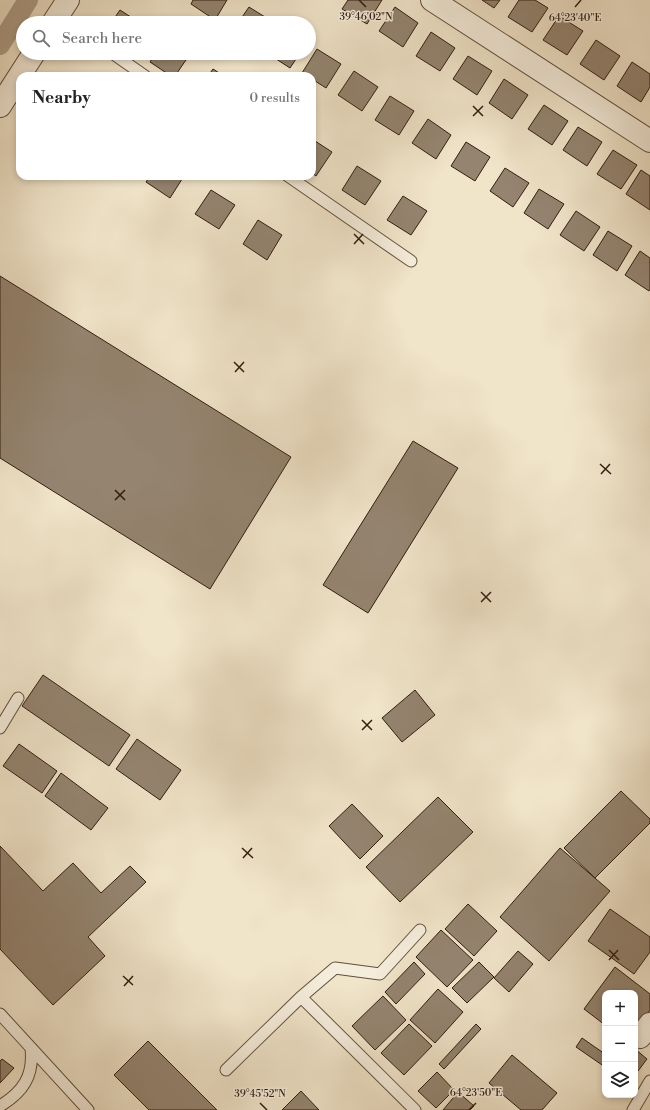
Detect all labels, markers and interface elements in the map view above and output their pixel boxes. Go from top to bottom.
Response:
text: 39°46'02"N [339,11,393,23]
text: 64°23'40"E [549,12,601,24]
search box [16,16,316,60]
icon: search [30,27,52,49]
text: Search here [62,29,142,48]
text: Nearby [32,87,91,109]
text: 0 results [249,90,300,106]
map controls [602,990,638,1098]
button: + [602,990,638,1026]
button: − [602,1026,638,1062]
button: layers [602,1062,638,1098]
text: 64°23'50"E [450,1087,502,1099]
text: 39°45'52"N [234,1088,286,1100]

